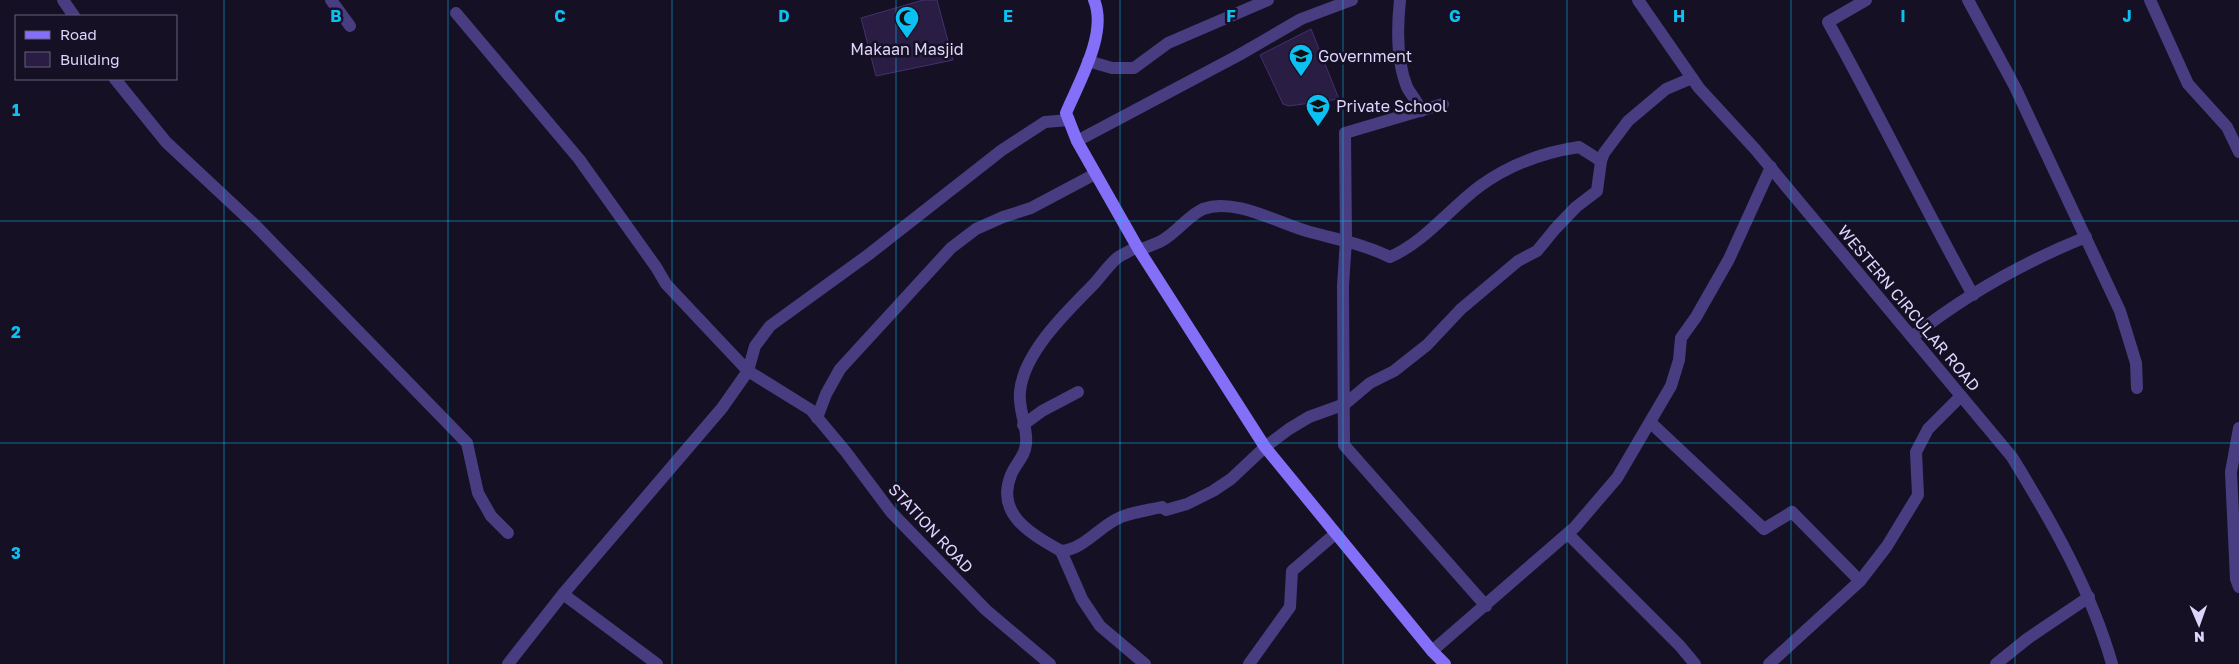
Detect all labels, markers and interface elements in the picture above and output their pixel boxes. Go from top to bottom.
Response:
mosque icon: Makaan Masjid [894,5,920,39]
text: B [330,6,342,26]
text: C [554,6,566,26]
text: D [778,6,790,26]
text: E [1003,6,1013,26]
text: F [1226,6,1236,26]
text: G [1449,6,1461,26]
text: H [1673,6,1685,26]
text: I [1900,6,1906,26]
text: J [2122,6,2132,26]
legend [15,15,178,80]
text: Road [60,25,97,43]
place label: Makaan Masjid [850,39,964,59]
school or university icon: Government [1288,43,1314,77]
place label: Government [1318,46,1412,66]
text: Building [60,50,120,68]
school or university icon: Private School [1305,93,1331,127]
place label: Private School [1336,96,1447,116]
text: 1 [12,100,20,120]
street label: WESTERN CIRCULAR ROAD [1834,221,1984,395]
text: 2 [11,322,21,342]
street label: STATION ROAD [884,479,978,577]
text: 3 [11,543,21,563]
north arrow [2174,599,2224,649]
text: N [2194,629,2205,646]

